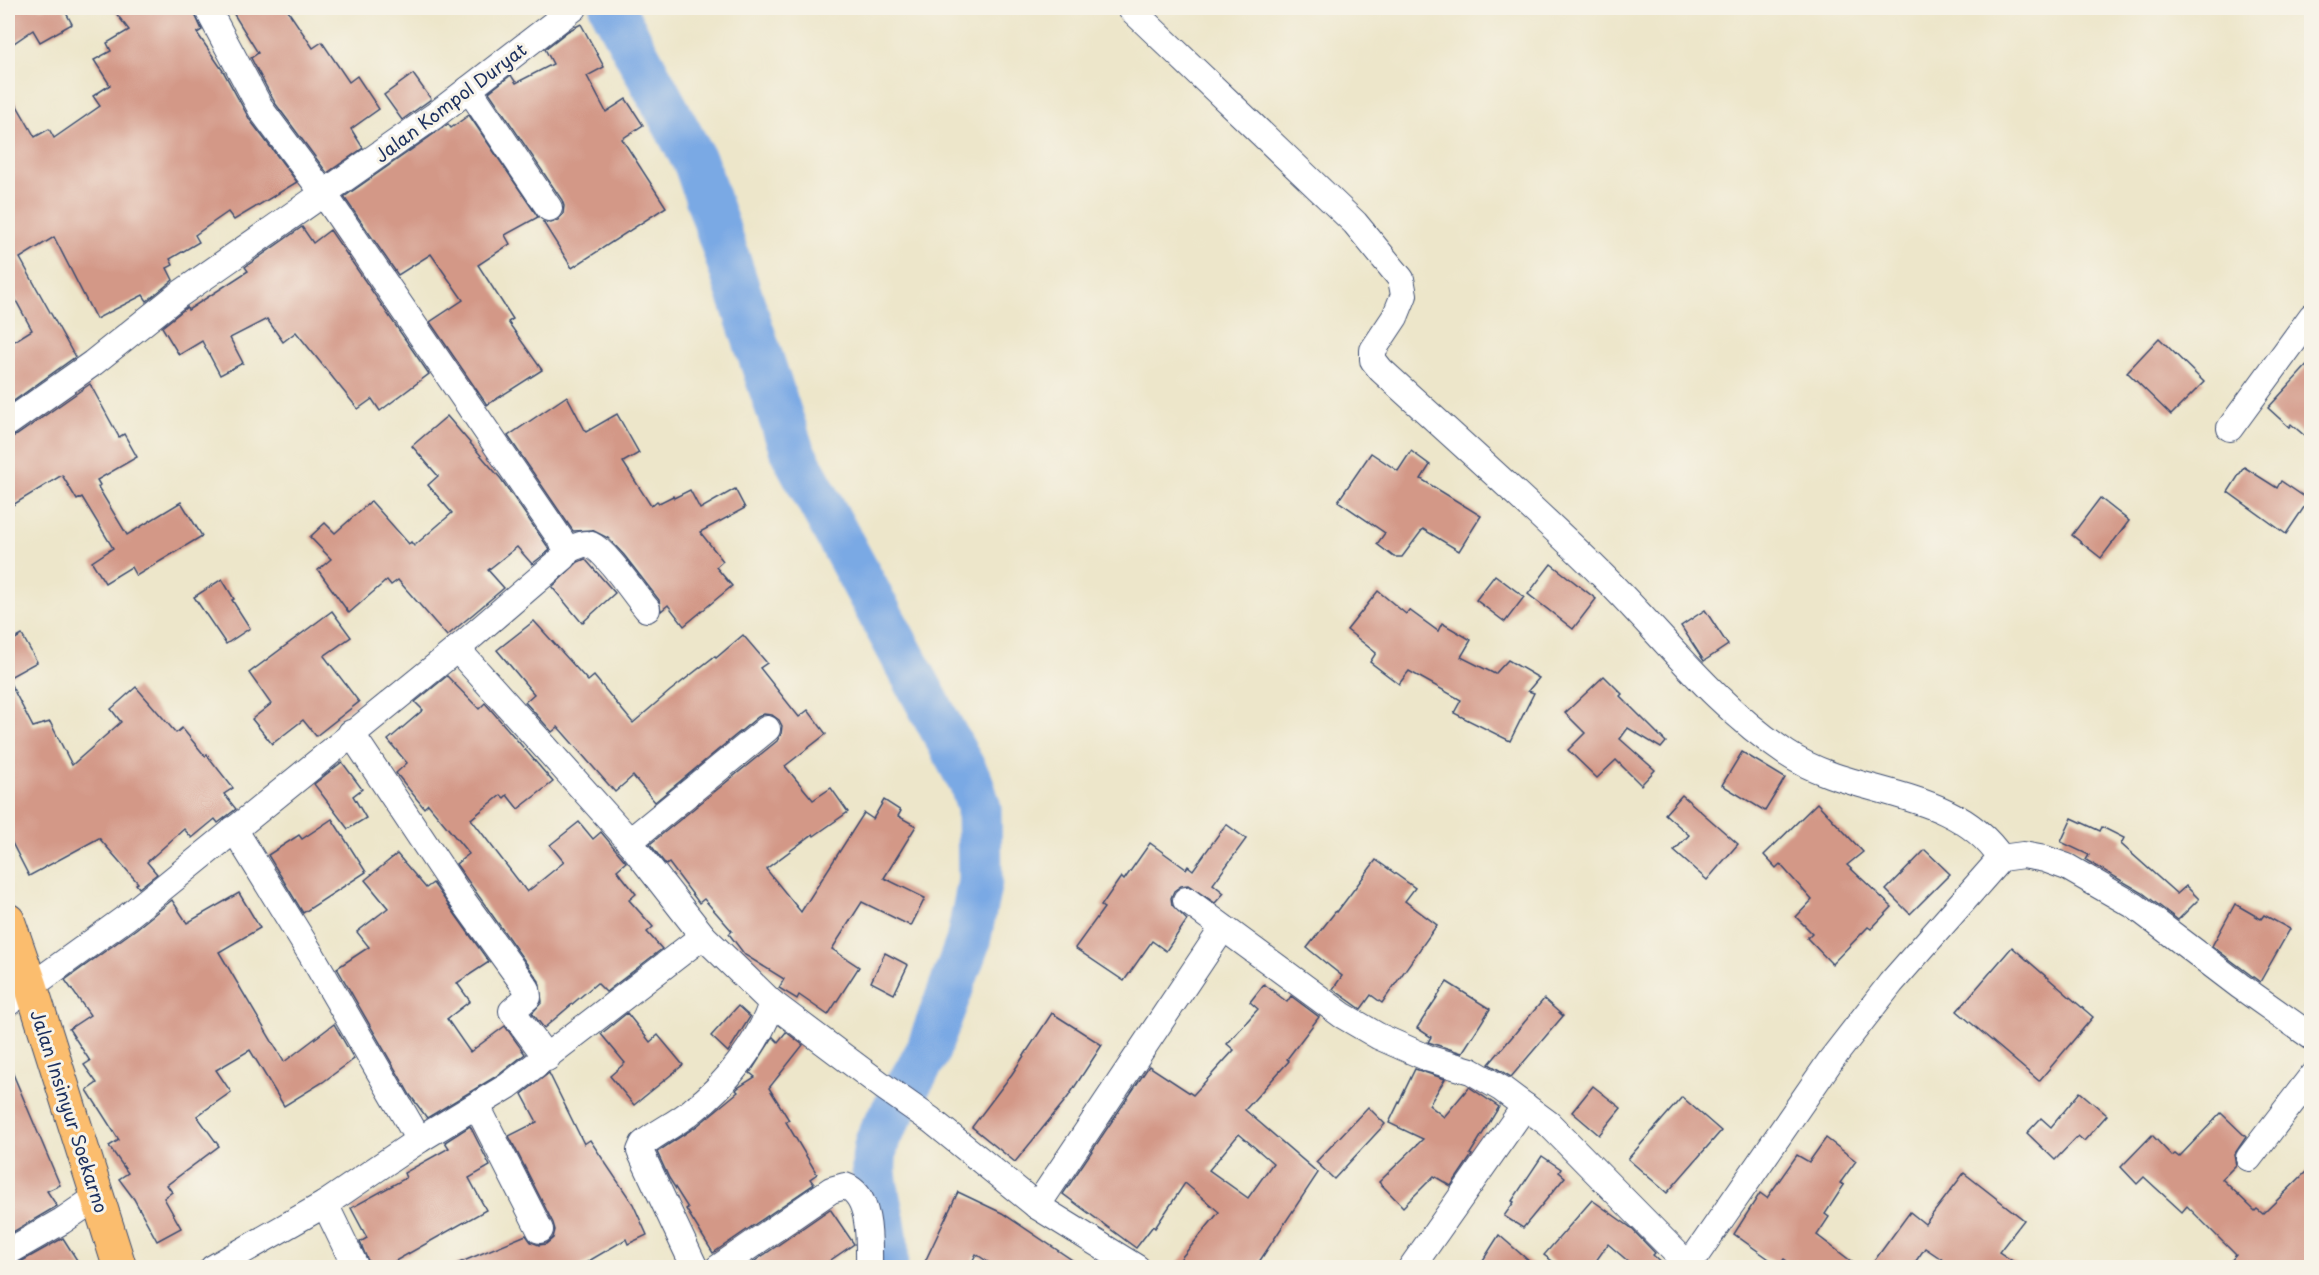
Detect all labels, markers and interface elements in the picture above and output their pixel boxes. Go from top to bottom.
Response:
street label: Jalan Kompol Duryat [368,36,532,168]
street label: Jalan Insinyur Soekarno [24,1006,116,1216]

